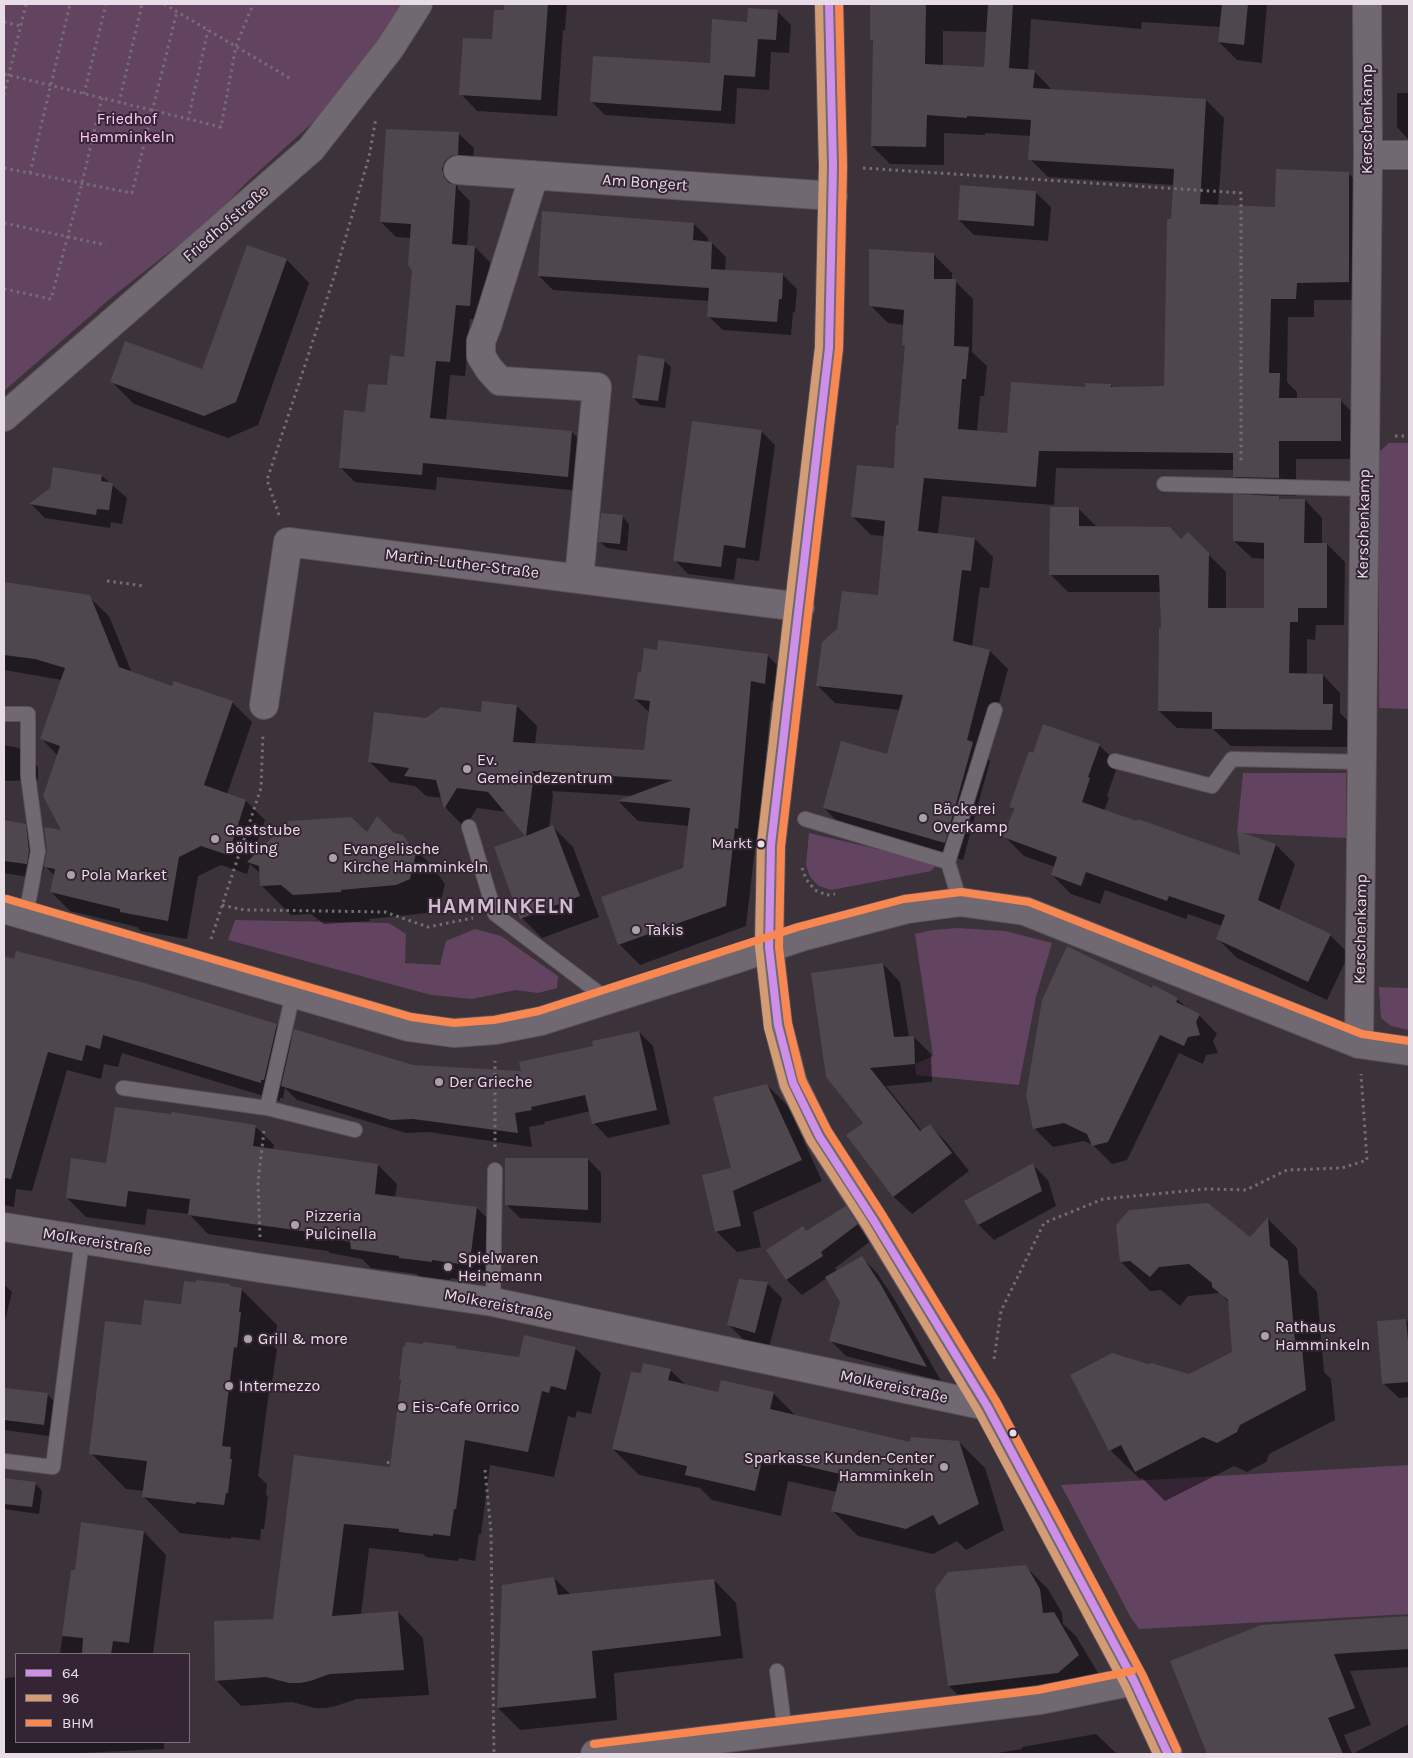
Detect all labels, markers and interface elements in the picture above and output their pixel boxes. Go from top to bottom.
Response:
street label: Kerschenkamp [1357,64,1377,174]
park label: Friedhof Hamminkeln [79,109,175,147]
street label: Am Bongert [602,170,688,196]
street label: Friedhofstraße [179,182,273,266]
street label: Kerschenkamp [1353,469,1375,579]
street label: Martin-Luther-Straße [384,545,540,583]
place label: Ev. Gemeindezentrum [477,750,613,788]
marker: Ev. Gemeindezentrum [461,763,473,775]
place label: Bäckerei Overkamp [933,799,1008,837]
marker: Bäckerei Overkamp [917,812,929,824]
place label: Gaststube Bölting [225,820,300,858]
marker: Gaststube Bölting [209,833,221,845]
place label: Markt [712,835,752,853]
place label: Evangelische Kirche Hamminkeln [343,839,488,877]
marker: Markt [756,839,766,849]
marker: Evangelische Kirche Hamminkeln [327,852,339,864]
place label: Pola Market [81,865,167,885]
marker: Pola Market [65,869,77,881]
street label: Kerschenkamp [1350,874,1372,984]
district label: HAMMINKELN [426,894,576,920]
place label: Takis [646,920,684,940]
marker: Takis [630,924,642,936]
place label: Der Grieche [449,1072,533,1092]
marker: Der Grieche [433,1076,445,1088]
place label: Pizzeria Pulcinella [305,1206,377,1244]
marker: Pizzeria Pulcinella [289,1219,301,1231]
street label: Molkereistraße [41,1224,153,1260]
place label: Spielwaren Heinemann [458,1248,543,1286]
marker: Spielwaren Heinemann [442,1261,454,1273]
street label: Molkereistraße [442,1285,554,1325]
place label: Rathaus Hamminkeln [1275,1317,1370,1355]
place label: Grill & more [258,1329,348,1349]
marker: Rathaus Hamminkeln [1259,1330,1271,1342]
marker: Grill & more [242,1333,254,1345]
street label: Molkereistraße [838,1366,950,1408]
place label: Intermezzo [239,1376,320,1396]
marker: Intermezzo [223,1380,235,1392]
place label: Eis-Cafe Orrico [412,1397,520,1417]
marker: Eis-Cafe Orrico [396,1401,408,1413]
unlabelled marker [1008,1428,1018,1438]
place label: Sparkasse Kunden-Center Hamminkeln [744,1448,934,1486]
marker: Sparkasse Kunden-Center Hamminkeln [938,1461,950,1473]
legend [15,1653,190,1743]
text: 64 [62,1664,79,1682]
text: 96 [62,1689,79,1707]
text: BHM [62,1714,94,1732]

